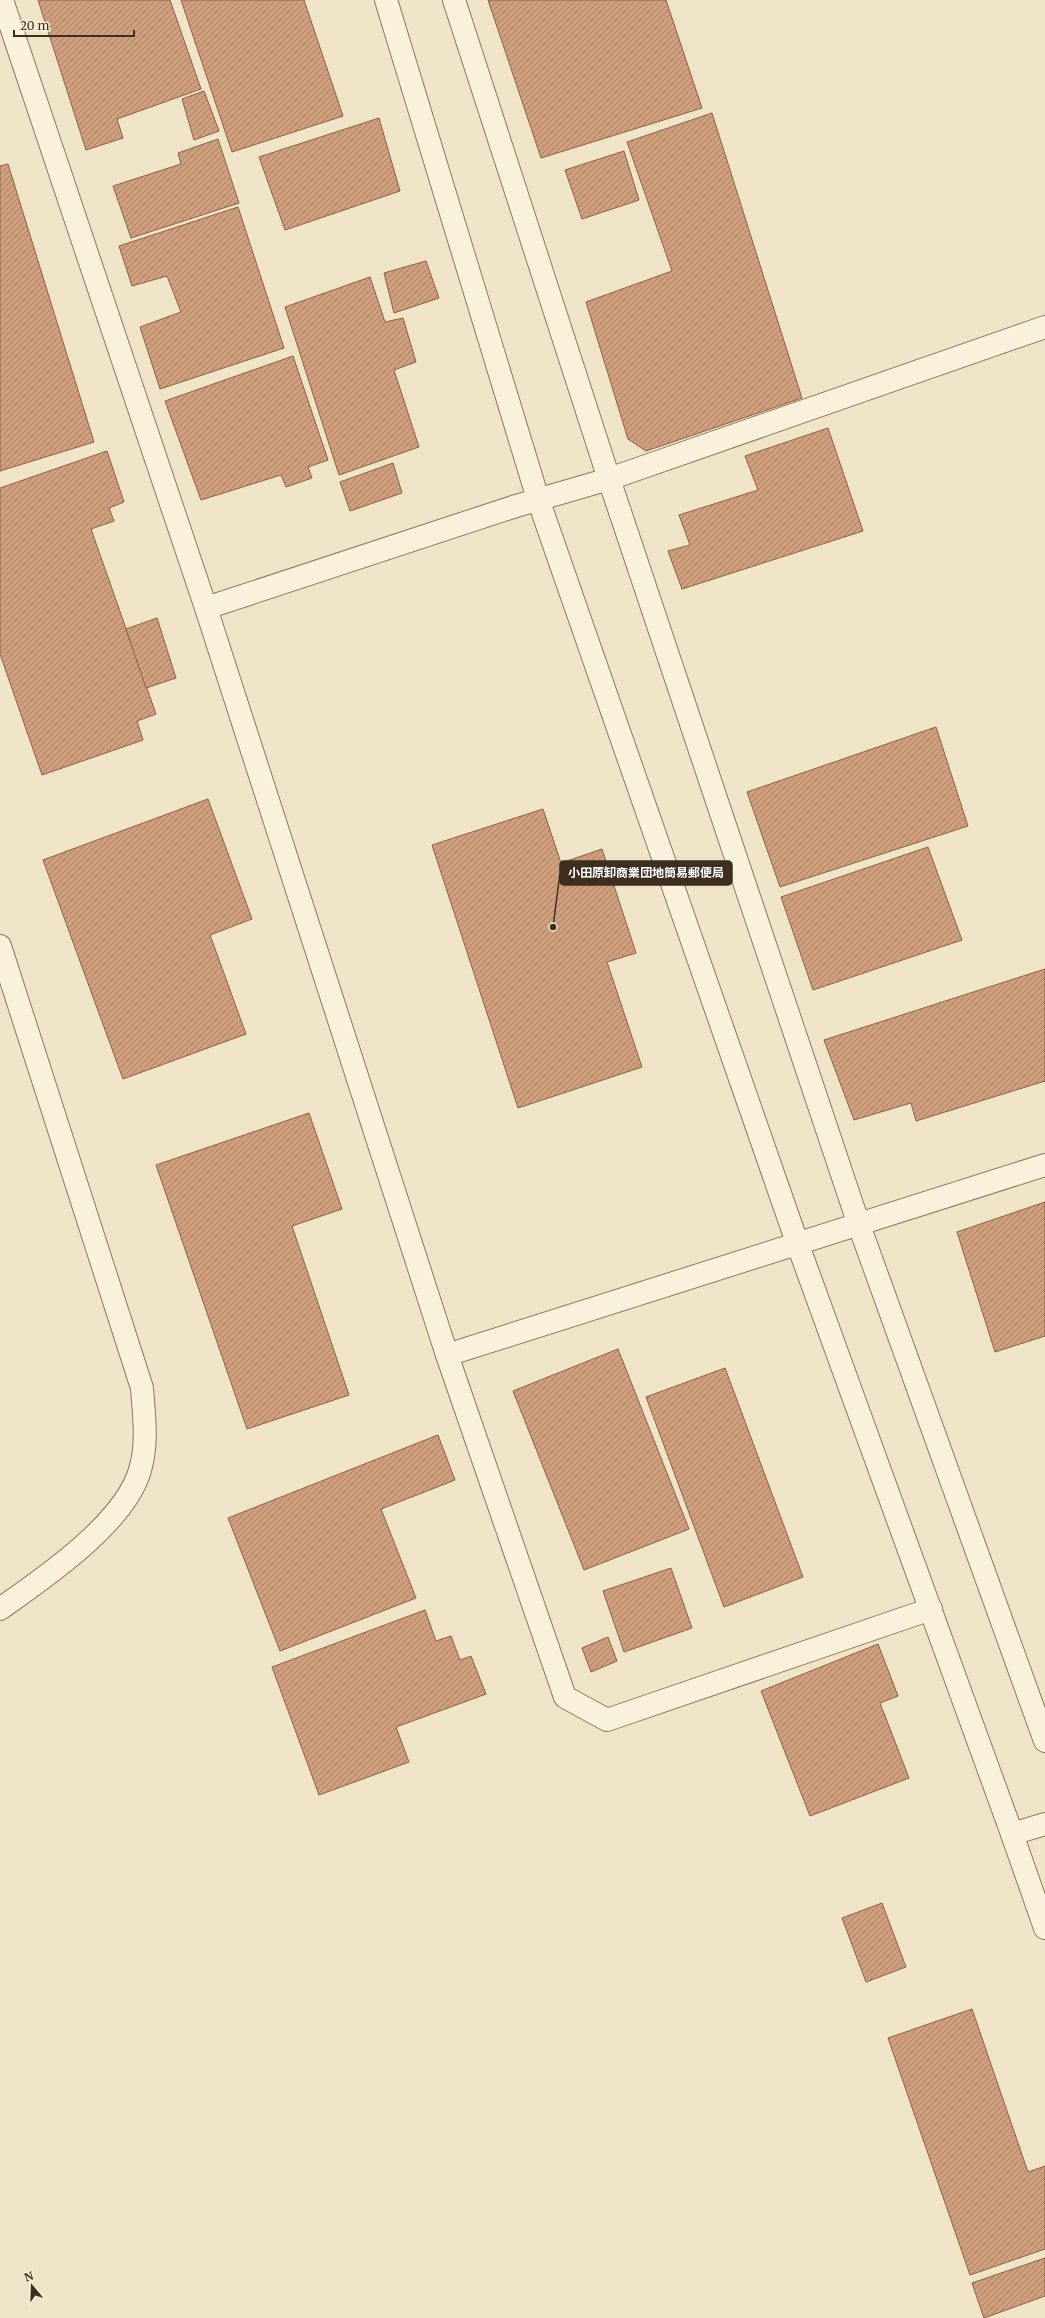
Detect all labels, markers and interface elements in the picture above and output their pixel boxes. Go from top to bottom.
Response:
scale bar [14,12,134,38]
text: 20 m [20,18,49,33]
callout: 小田原卸商業団地簡易郵便局 [560,861,732,885]
text: 小田原卸商業団地簡易郵便局 [568,865,724,880]
north arrow [12,2266,52,2306]
text: N [22,2268,35,2285]

